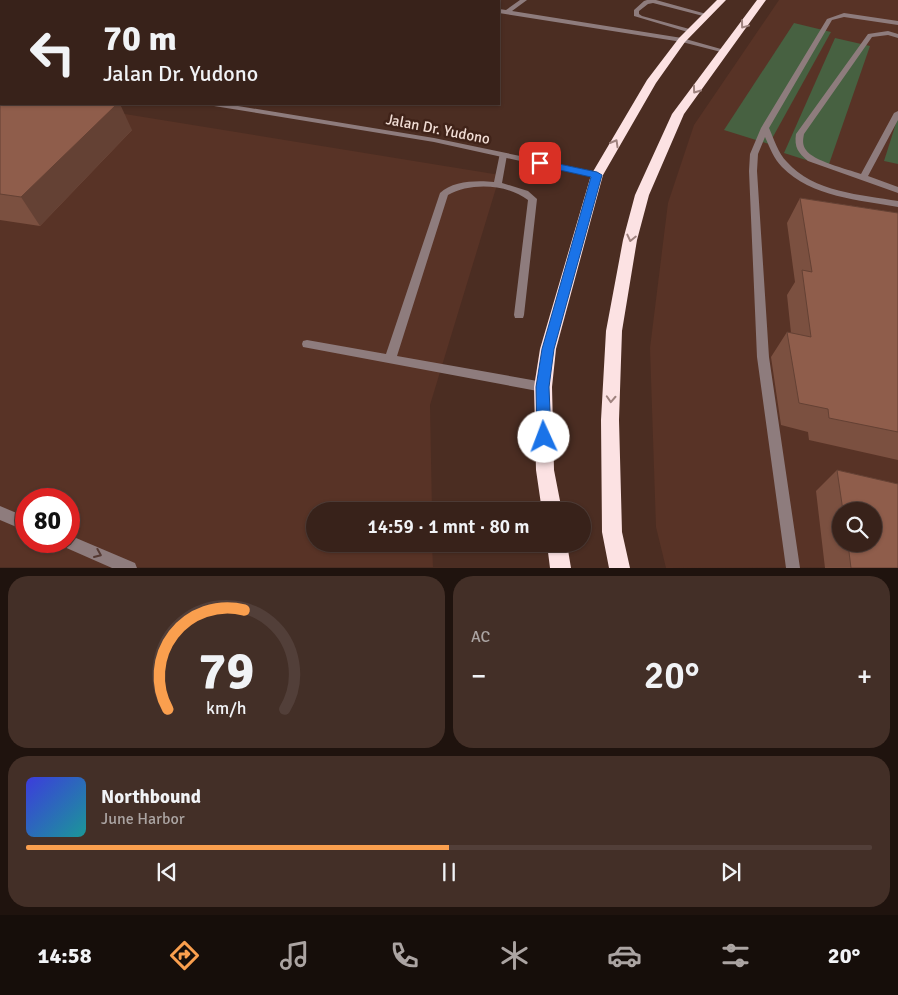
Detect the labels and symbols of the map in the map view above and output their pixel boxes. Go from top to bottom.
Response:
one-way arrow [741,19,749,28]
one-way arrow [693,84,702,94]
street label: Jalan Dr. Yudono [384,110,492,148]
one-way arrow [609,139,619,148]
pin [519,142,561,184]
one-way arrow [626,233,637,242]
one-way arrow [605,395,616,403]
position arrow [517,410,569,462]
speed limit sign: 80 [15,488,80,553]
one-way arrow [93,548,102,559]

